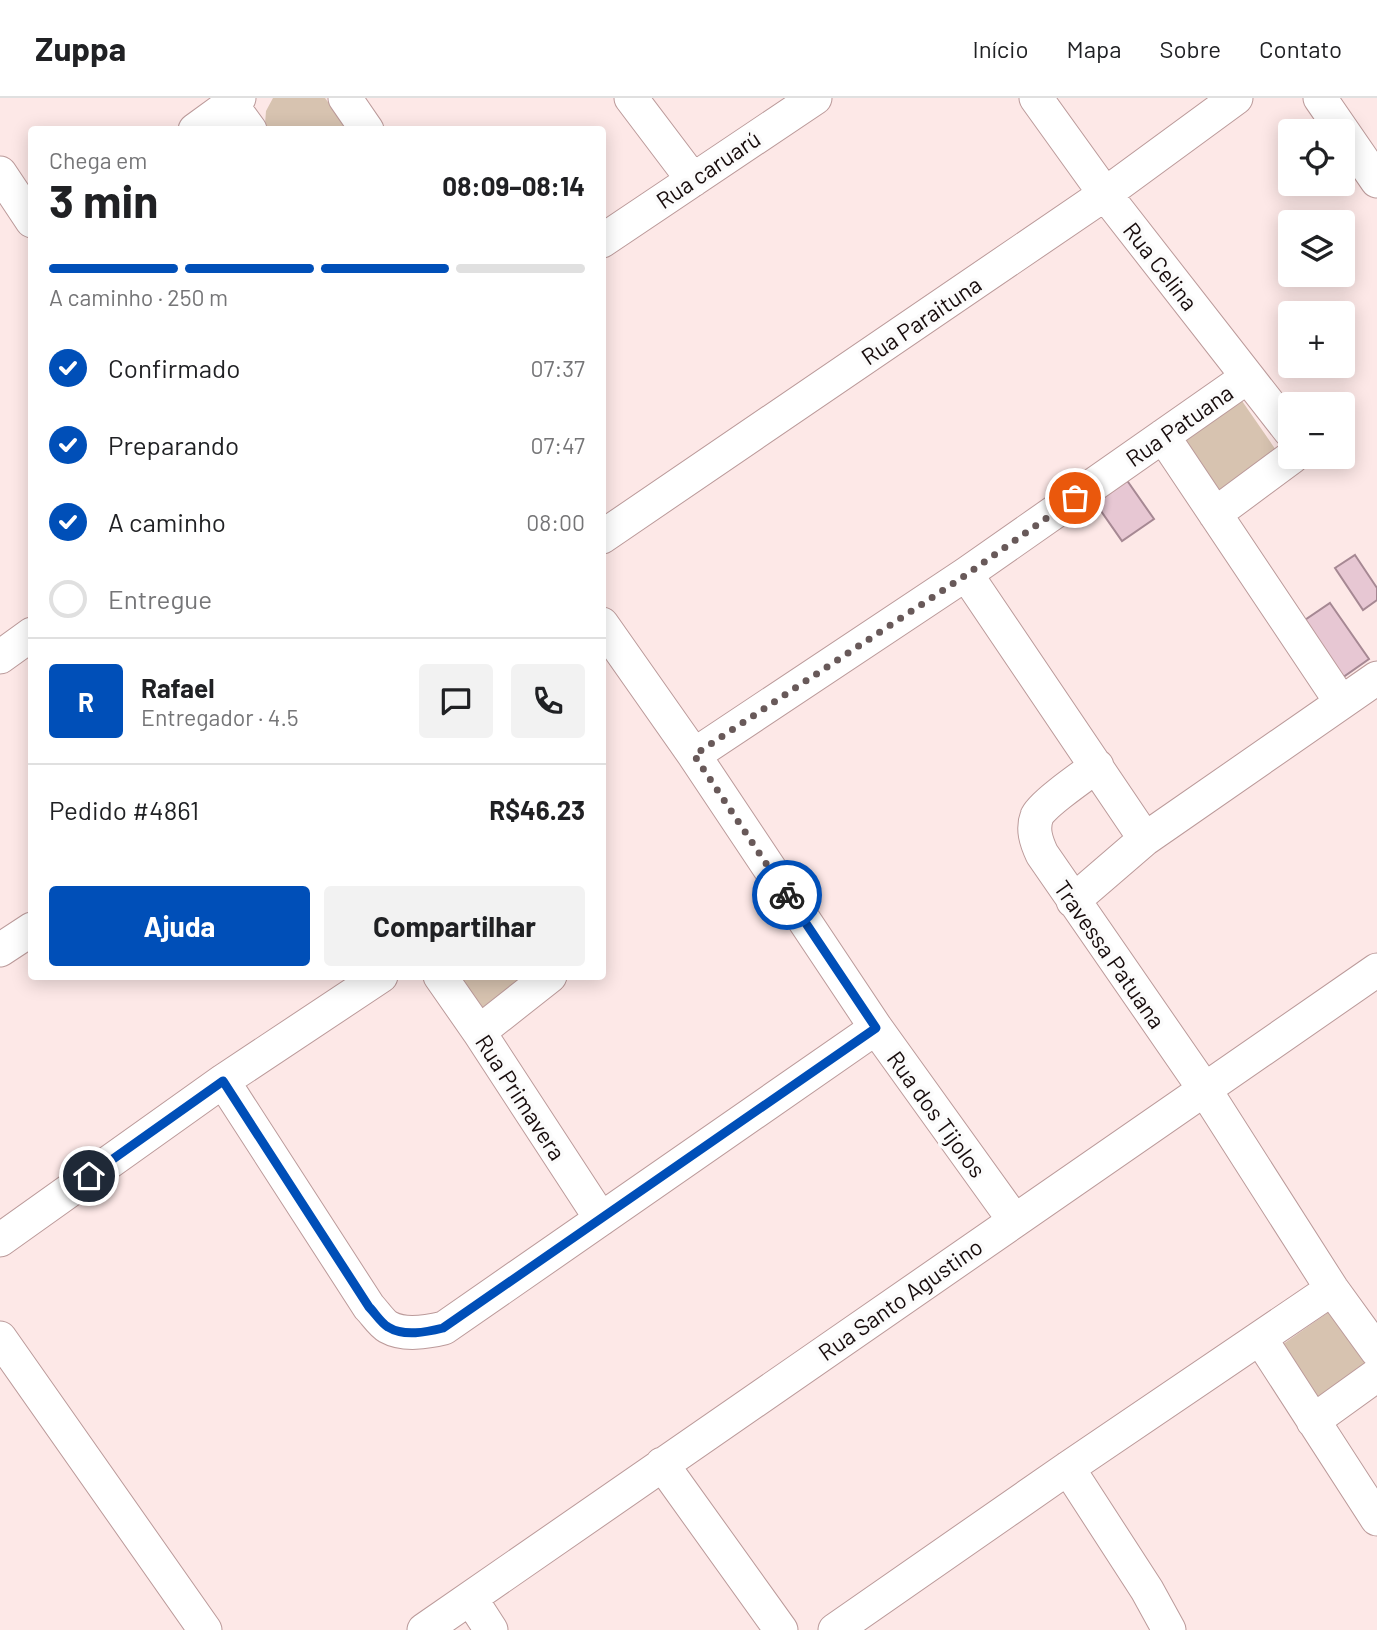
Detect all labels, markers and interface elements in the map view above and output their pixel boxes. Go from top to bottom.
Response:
text: Zuppa [35,28,126,68]
text: Início [973,34,1029,63]
text: Mapa [1067,34,1121,63]
text: Sobre [1159,34,1221,63]
text: Contato [1259,34,1342,63]
map controls [1278,119,1355,469]
button: locate [1278,119,1355,196]
street label: Rua caruarú [651,124,765,214]
text: Chega em [49,146,147,174]
text: 08:09–08:14 [442,170,585,201]
text: 3 min [49,172,158,227]
button: layers [1278,210,1355,287]
street label: Rua Celina [1118,216,1204,316]
street label: Rua Paraituna [856,270,986,370]
text: A caminho · 250 m [49,283,228,311]
button: + [1278,301,1355,378]
icon: check [49,349,87,387]
text: Confirmado [108,352,240,383]
text: 07:37 [531,354,585,382]
street label: Rua Patuana [1120,378,1238,472]
button: − [1278,392,1355,469]
icon: check [49,426,87,464]
text: Preparando [108,429,239,460]
text: 07:47 [530,431,585,459]
pin [1045,468,1105,528]
icon: bag [1056,479,1094,517]
icon: check [49,503,87,541]
text: A caminho [108,506,226,537]
text: 08:00 [526,508,585,536]
text: Entregue [108,583,212,614]
button: chat [419,664,493,738]
button: phone [511,664,585,738]
text: Rafael [141,672,215,703]
text: R [78,686,94,717]
text: Entregador · 4.5 [141,703,299,731]
text: Pedido #4861 [49,794,199,825]
text: R$46.23 [489,794,585,825]
courier [752,860,822,930]
street label: Travessa Patuana [1049,875,1171,1033]
icon: bike [768,876,806,914]
button: Ajuda [49,886,310,966]
button: Compartilhar [324,886,585,966]
street label: Rua Primavera [470,1029,572,1165]
street label: Rua dos Tijolos [882,1045,992,1183]
pin [59,1146,119,1206]
icon: home [70,1157,108,1195]
street label: Rua Santo Agustino [813,1232,987,1366]

